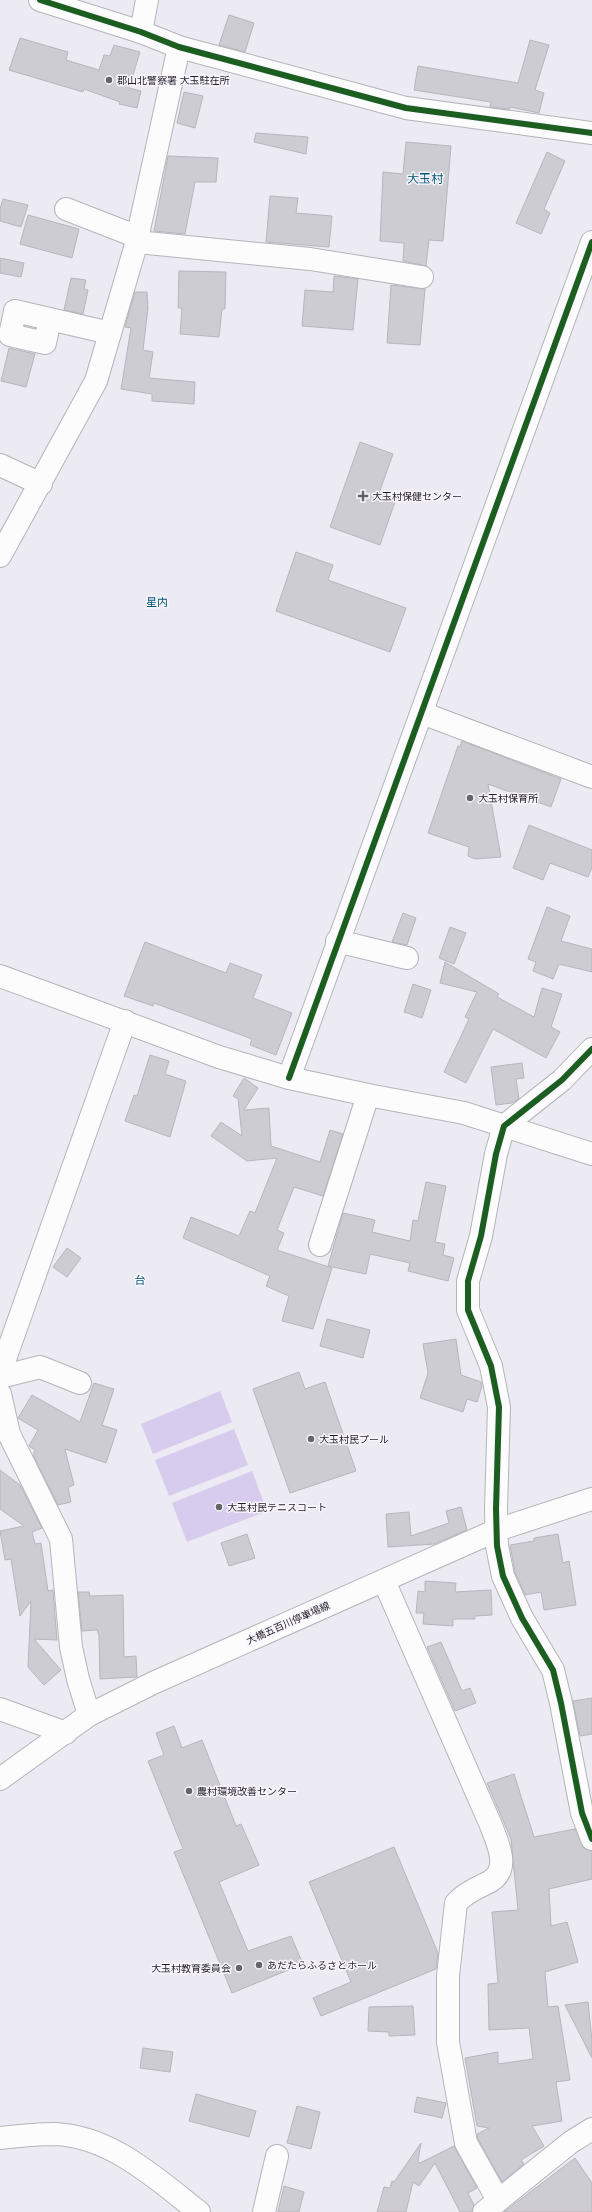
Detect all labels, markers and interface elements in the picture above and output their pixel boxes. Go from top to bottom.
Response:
marker: 郡山北警察署 大玉駐在所 [104,75,114,85]
place label: 郡山北警察署 大玉駐在所 [117,75,230,86]
district label: 大玉村 [407,172,444,186]
marker: 大玉村保健センター [357,490,369,502]
place label: 大玉村保健センター [372,491,462,502]
district label: 星内 [146,596,168,609]
marker: 大玉村保育所 [465,793,475,803]
place label: 大玉村保育所 [478,793,538,804]
district label: 台 [135,1274,146,1287]
marker: 大玉村民プール [306,1434,316,1444]
place label: 大玉村民プール [319,1434,389,1445]
marker: 大玉村民テニスコート [214,1502,224,1512]
place label: 大玉村民テニスコート [227,1502,327,1513]
street label: 大橋五百川停車場線 [245,1600,331,1646]
marker: 農村環境改善センター [184,1786,194,1796]
place label: 農村環境改善センター [197,1786,297,1797]
marker: あだたらふるさとホール [254,1960,264,1970]
place label: あだたらふるさとホール [267,1960,377,1971]
place label: 大玉村教育委員会 [151,1963,231,1974]
marker: 大玉村教育委員会 [234,1963,244,1973]

